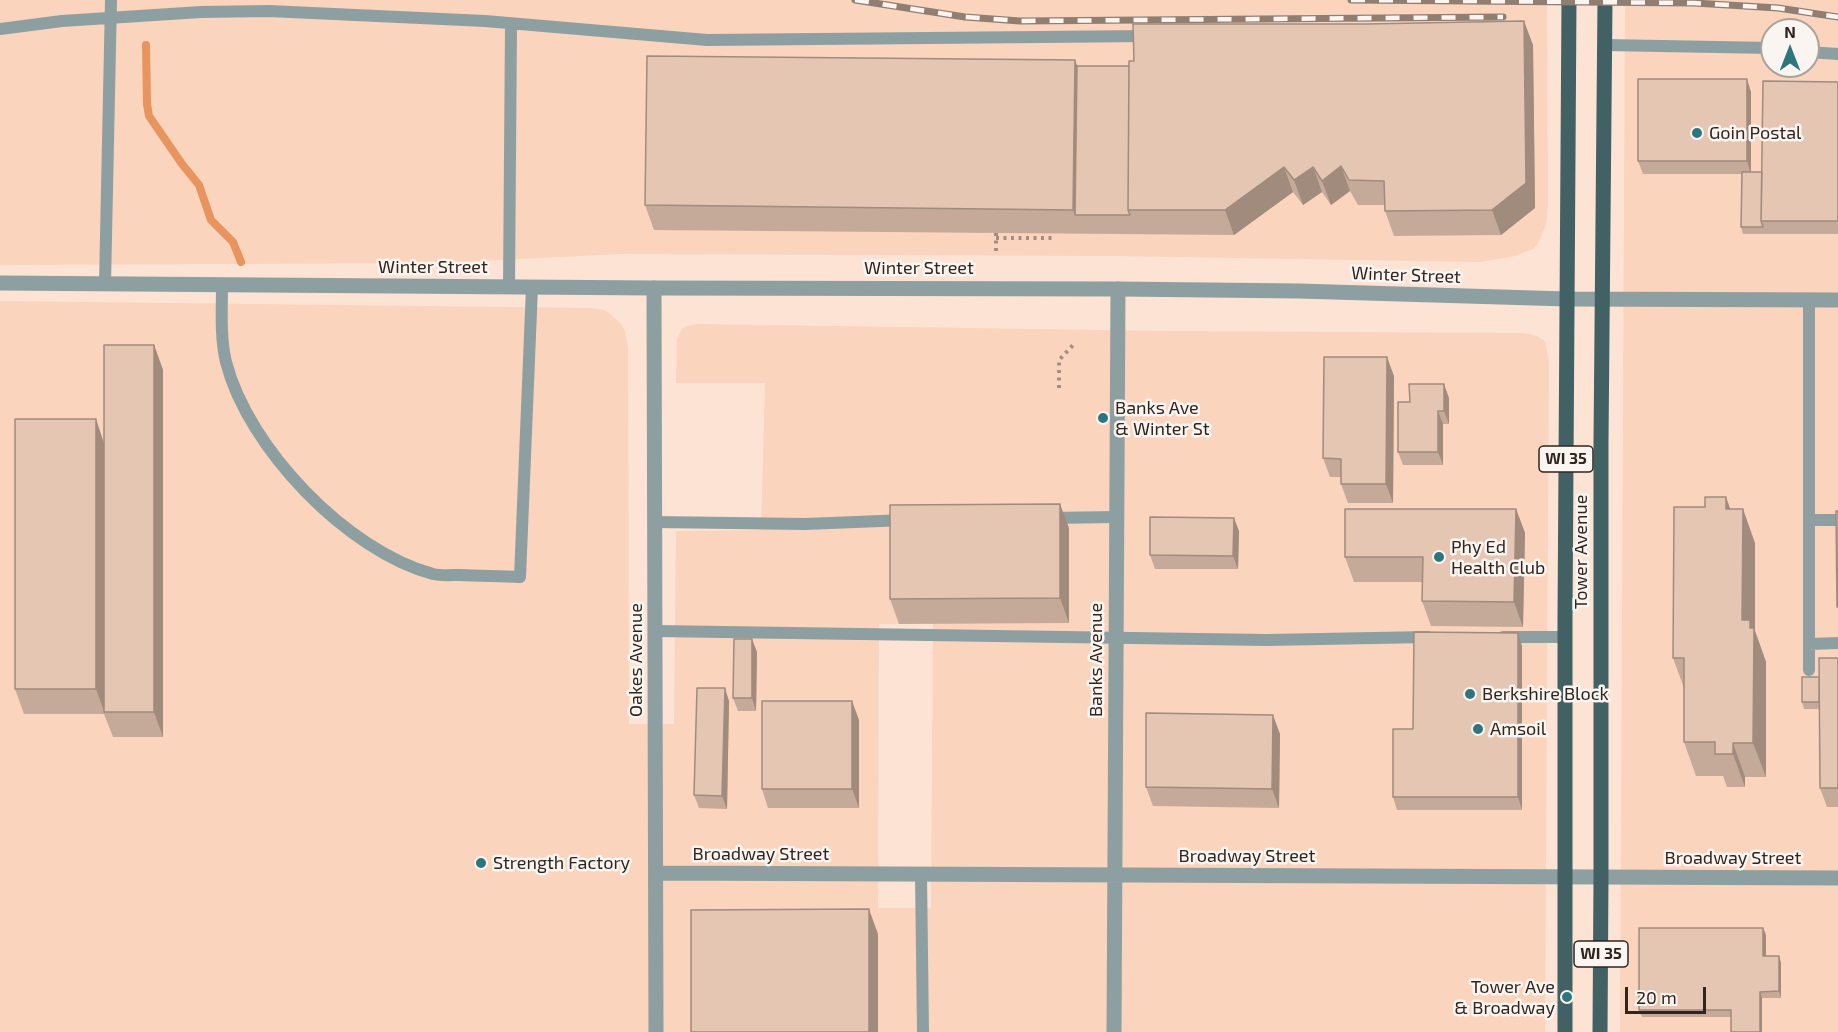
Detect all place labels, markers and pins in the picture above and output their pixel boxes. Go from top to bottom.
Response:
place label: Goin Postal [1709,122,1801,144]
marker: Goin Postal [1690,126,1704,140]
place label: Banks Ave & Winter St [1115,397,1209,440]
marker: Banks Ave & Winter St [1096,411,1110,425]
place label: Phy Ed Health Club [1451,536,1545,578]
marker: Phy Ed Health Club [1432,550,1446,564]
place label: Berkshire Block [1482,683,1609,705]
marker: Berkshire Block [1463,687,1477,701]
place label: Amsoil [1490,718,1546,740]
marker: Amsoil [1471,722,1485,736]
place label: Strength Factory [493,852,630,874]
marker: Strength Factory [474,856,488,870]
place label: Tower Ave & Broadway [1454,976,1555,1018]
marker: Tower Ave & Broadway [1560,990,1574,1004]

